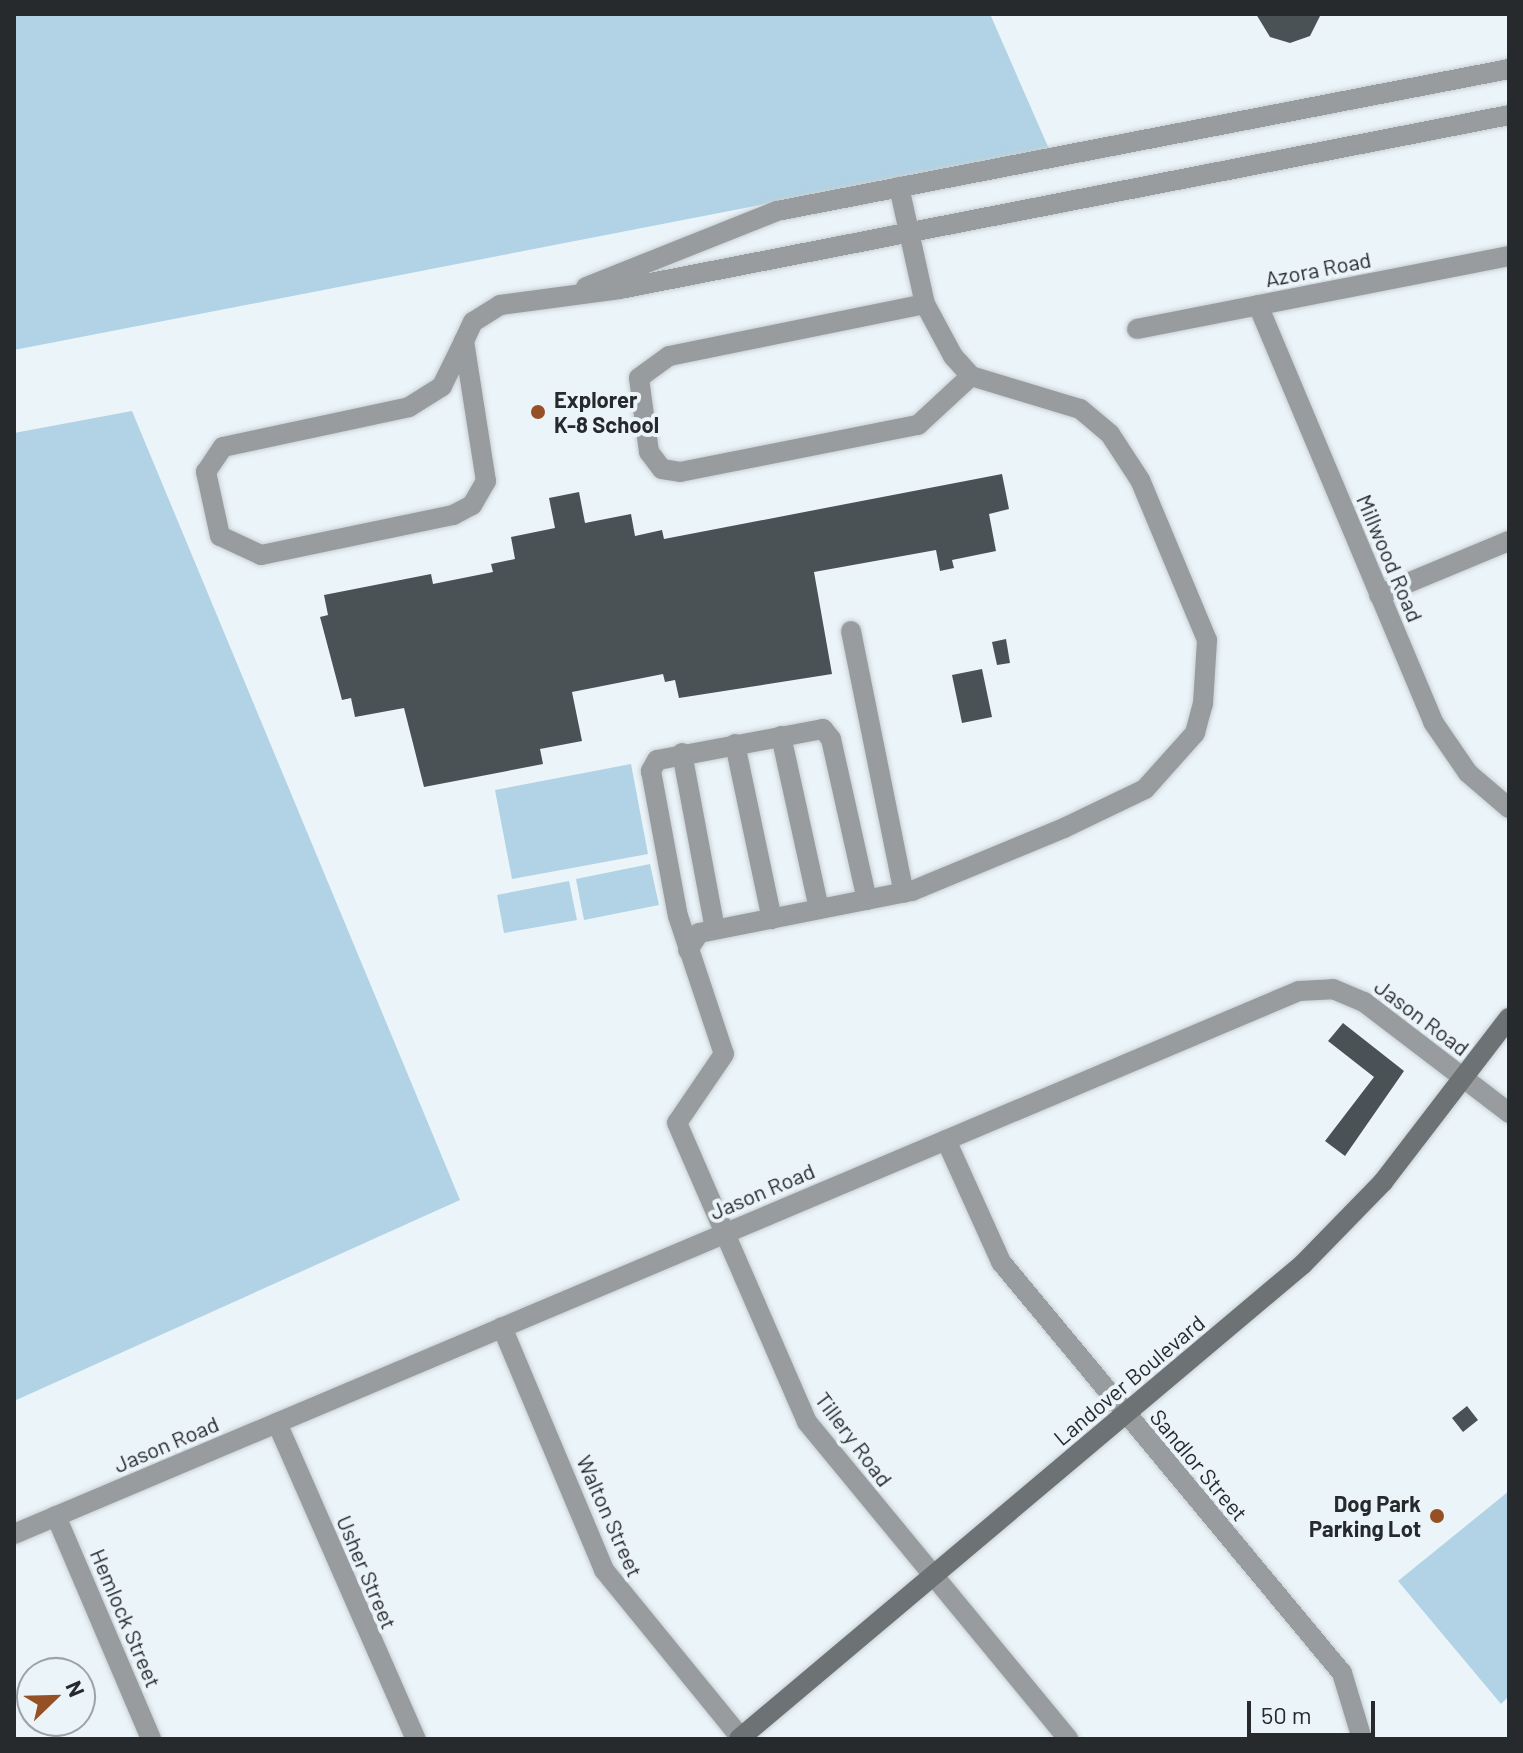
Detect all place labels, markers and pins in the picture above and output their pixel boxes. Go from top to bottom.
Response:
place label: Explorer K-8 School [554,386,659,438]
marker: Explorer K-8 School [529,403,547,421]
place label: Dog Park Parking Lot [1309,1490,1421,1542]
marker: Dog Park Parking Lot [1428,1507,1446,1525]

